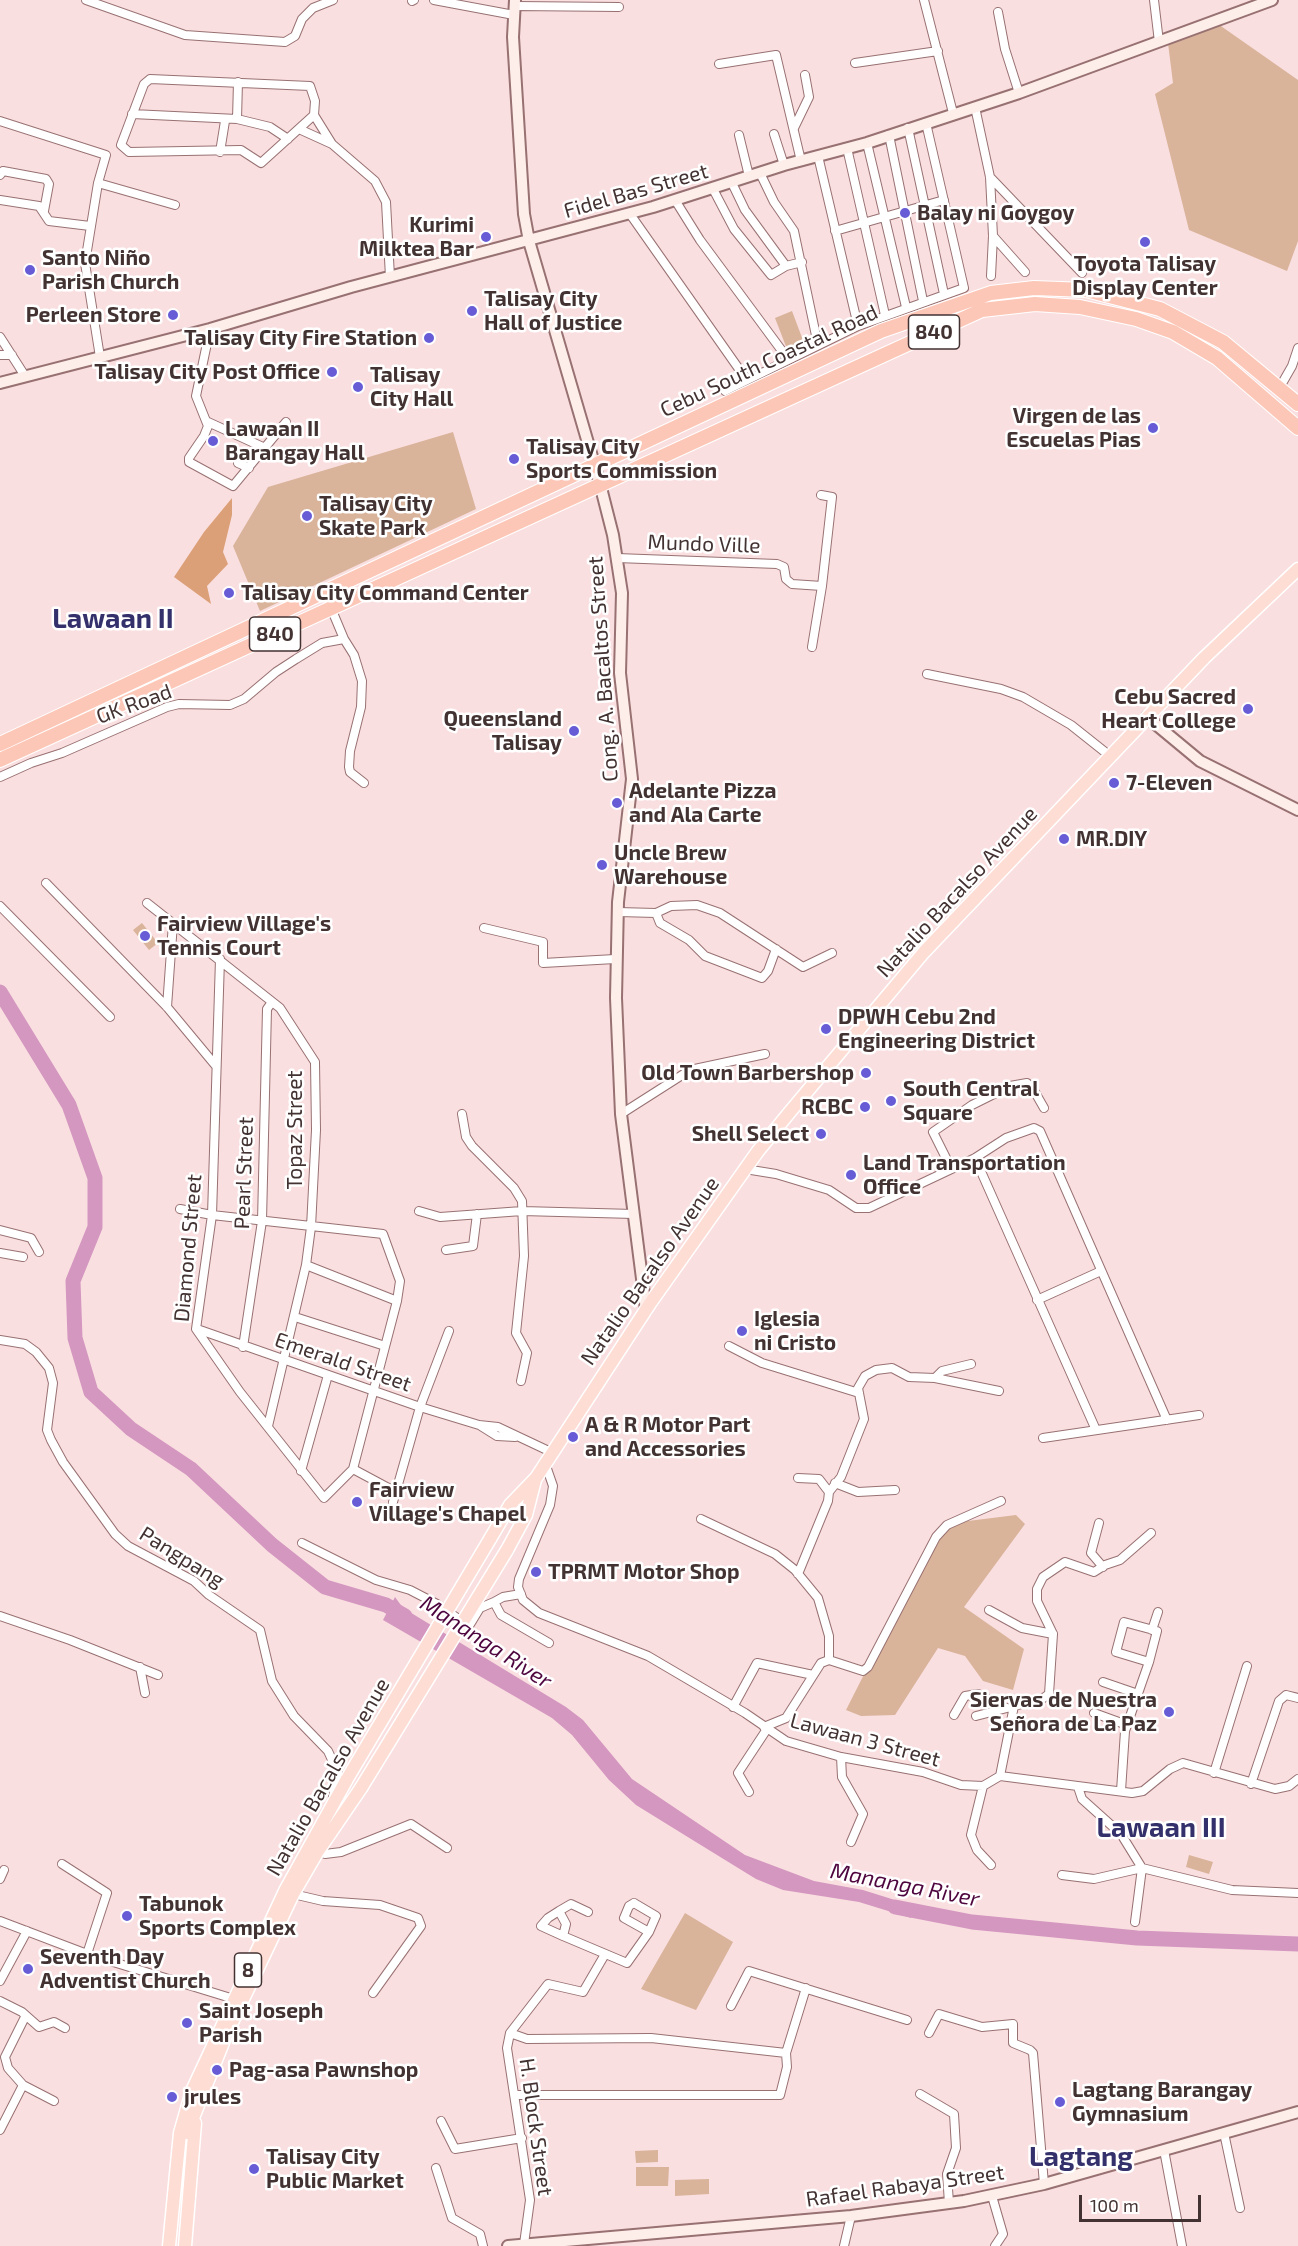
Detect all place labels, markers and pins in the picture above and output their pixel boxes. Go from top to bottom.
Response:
place label: Balay ni Goygoy [917,200,1074,226]
marker: Balay ni Goygoy [898,206,912,220]
place label: Kurimi Milktea Bar [359,212,474,262]
marker: Kurimi Milktea Bar [479,230,493,244]
marker: Toyota Talisay Display Center [1138,235,1152,249]
place label: Santo Niño Parish Church [42,245,179,295]
place label: Toyota Talisay Display Center [1072,251,1218,301]
marker: Santo Niño Parish Church [23,263,37,277]
place label: Talisay City Hall of Justice [484,286,622,336]
place label: Perleen Store [26,302,161,328]
marker: Talisay City Hall of Justice [465,304,479,318]
marker: Perleen Store [166,308,180,322]
place label: Talisay City Fire Station [184,325,417,351]
marker: Talisay City Fire Station [422,331,436,345]
place label: Talisay City Post Office [94,359,320,385]
place label: Talisay City Hall [370,362,453,412]
marker: Talisay City Post Office [325,365,339,379]
marker: Talisay City Hall [351,380,365,394]
place label: Virgen de las Escuelas Pias [1006,403,1141,453]
place label: Lawaan II Barangay Hall [225,416,365,466]
marker: Virgen de las Escuelas Pias [1146,421,1160,435]
marker: Lawaan II Barangay Hall [206,434,220,448]
place label: Talisay City Sports Commission [526,434,717,484]
marker: Talisay City Sports Commission [507,452,521,466]
place label: Talisay City Skate Park [319,491,433,541]
marker: Talisay City Skate Park [300,509,314,523]
place label: Talisay City Command Center [241,580,529,606]
marker: Talisay City Command Center [222,586,236,600]
place label: Cebu Sacred Heart College [1101,684,1236,734]
marker: Cebu Sacred Heart College [1241,702,1255,716]
place label: Queensland Talisay [444,706,562,756]
marker: Queensland Talisay [567,724,581,738]
place label: 7-Eleven [1126,770,1212,796]
marker: 7-Eleven [1107,776,1121,790]
place label: Adelante Pizza and Ala Carte [629,778,776,828]
marker: Adelante Pizza and Ala Carte [610,796,624,810]
place label: MR.DIY [1076,826,1147,852]
marker: MR.DIY [1057,832,1071,846]
place label: Uncle Brew Warehouse [614,840,727,890]
marker: Uncle Brew Warehouse [595,858,609,872]
place label: Fairview Village's Tennis Court [157,911,331,961]
marker: Fairview Village's Tennis Court [138,929,152,943]
place label: DPWH Cebu 2nd Engineering District [838,1004,1035,1054]
marker: DPWH Cebu 2nd Engineering District [819,1022,833,1036]
place label: Old Town Barbershop [641,1060,854,1086]
marker: Old Town Barbershop [859,1066,873,1080]
place label: South Central Square [903,1076,1039,1126]
place label: RCBC [801,1094,853,1120]
marker: South Central Square [884,1094,898,1108]
marker: RCBC [858,1100,872,1114]
place label: Shell Select [692,1121,809,1147]
marker: Shell Select [814,1127,828,1141]
place label: Land Transportation Office [863,1150,1066,1200]
marker: Land Transportation Office [844,1168,858,1182]
place label: Iglesia ni Cristo [754,1306,836,1356]
marker: Iglesia ni Cristo [735,1324,749,1338]
place label: A & R Motor Part and Accessories [585,1412,750,1462]
marker: A & R Motor Part and Accessories [566,1430,580,1444]
place label: Fairview Village's Chapel [369,1477,526,1527]
marker: Fairview Village's Chapel [350,1495,364,1509]
place label: TPRMT Motor Shop [548,1559,740,1585]
marker: TPRMT Motor Shop [529,1565,543,1579]
place label: Siervas de Nuestra Señora de La Paz [970,1687,1157,1737]
marker: Siervas de Nuestra Señora de La Paz [1162,1705,1176,1719]
place label: Tabunok Sports Complex [139,1891,296,1941]
marker: Tabunok Sports Complex [120,1909,134,1923]
place label: Seventh Day Adventist Church [40,1944,211,1994]
marker: Seventh Day Adventist Church [21,1962,35,1976]
place label: Saint Joseph Parish [199,1998,323,2048]
marker: Saint Joseph Parish [180,2016,194,2030]
place label: Pag-asa Pawnshop [229,2057,418,2083]
marker: Pag-asa Pawnshop [210,2063,224,2077]
place label: Lagtang Barangay Gymnasium [1072,2077,1252,2127]
place label: jrules [184,2084,241,2110]
marker: jrules [165,2090,179,2104]
marker: Lagtang Barangay Gymnasium [1053,2095,1067,2109]
place label: Talisay City Public Market [266,2144,404,2194]
marker: Talisay City Public Market [247,2162,261,2176]

